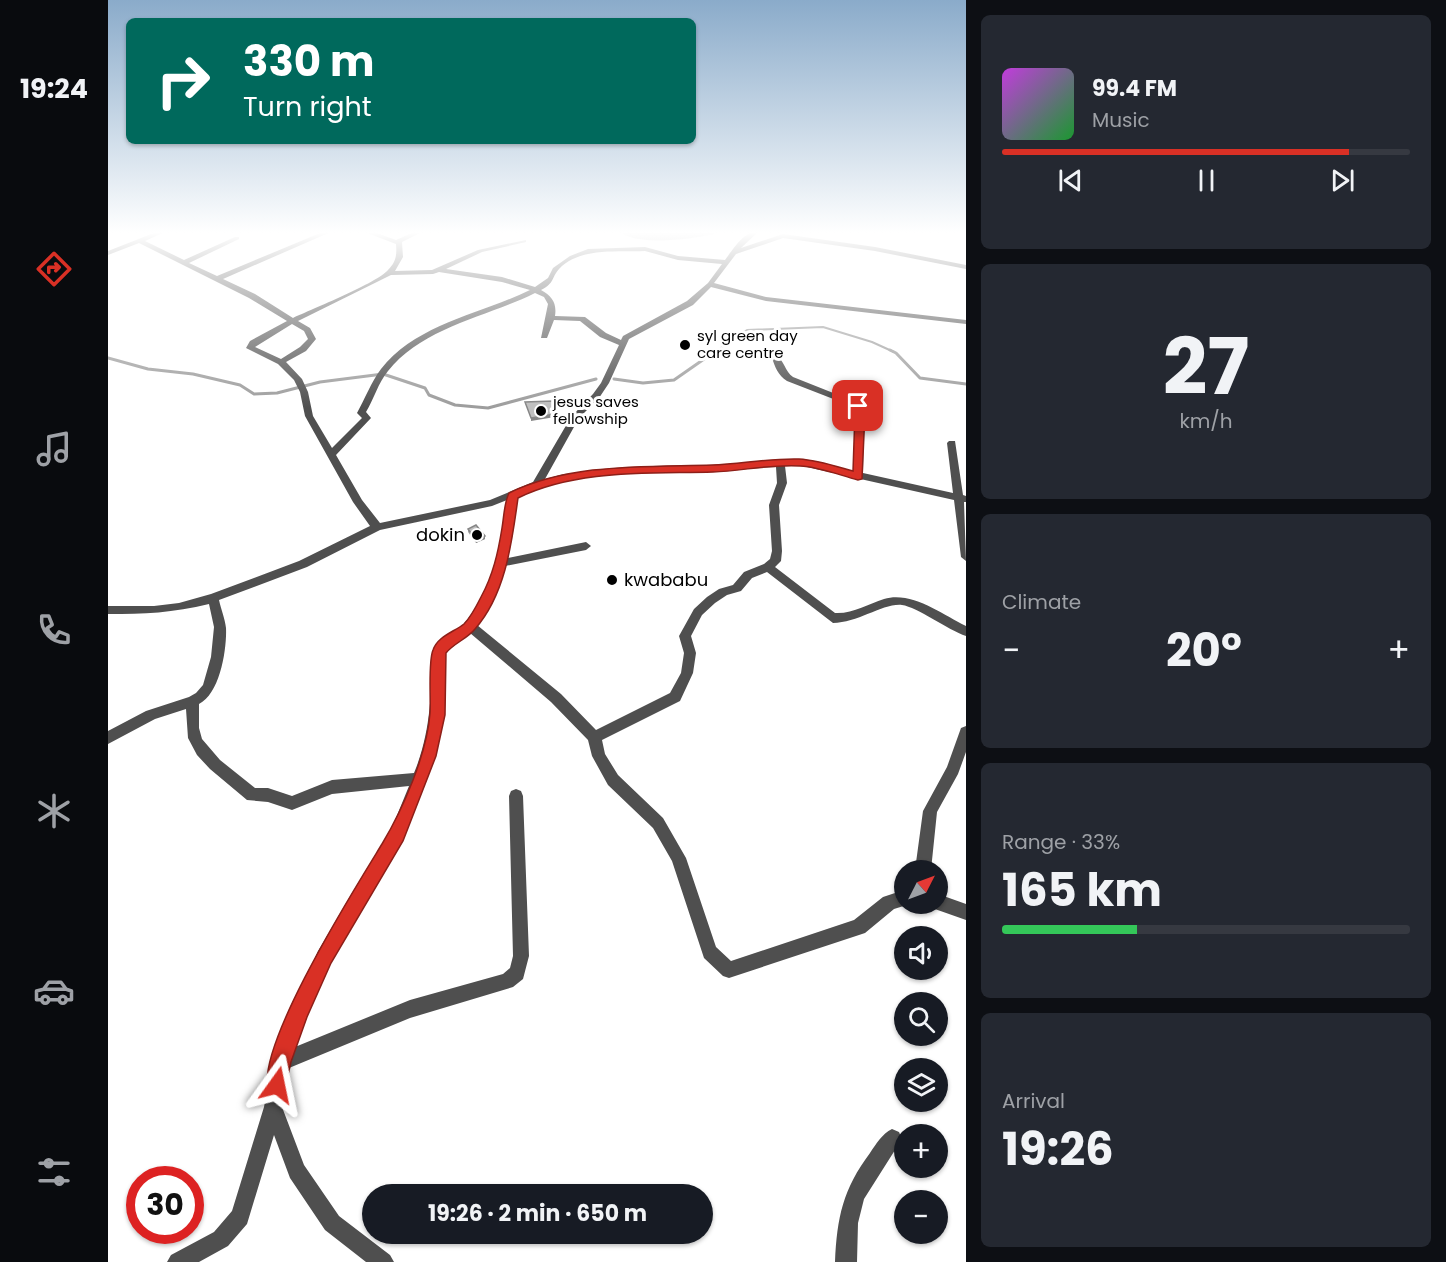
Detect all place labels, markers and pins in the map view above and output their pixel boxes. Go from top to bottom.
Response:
place label: syl green day care centre [697,325,798,363]
marker: syl green day care centre [678,338,692,352]
pin [832,380,883,431]
place label: jesus saves fellowship [552,391,639,429]
marker: jesus saves fellowship [534,404,548,418]
place label: dokin [416,522,465,547]
marker: dokin [470,528,484,542]
place label: kwababu [624,567,708,592]
marker: kwababu [605,573,619,587]

